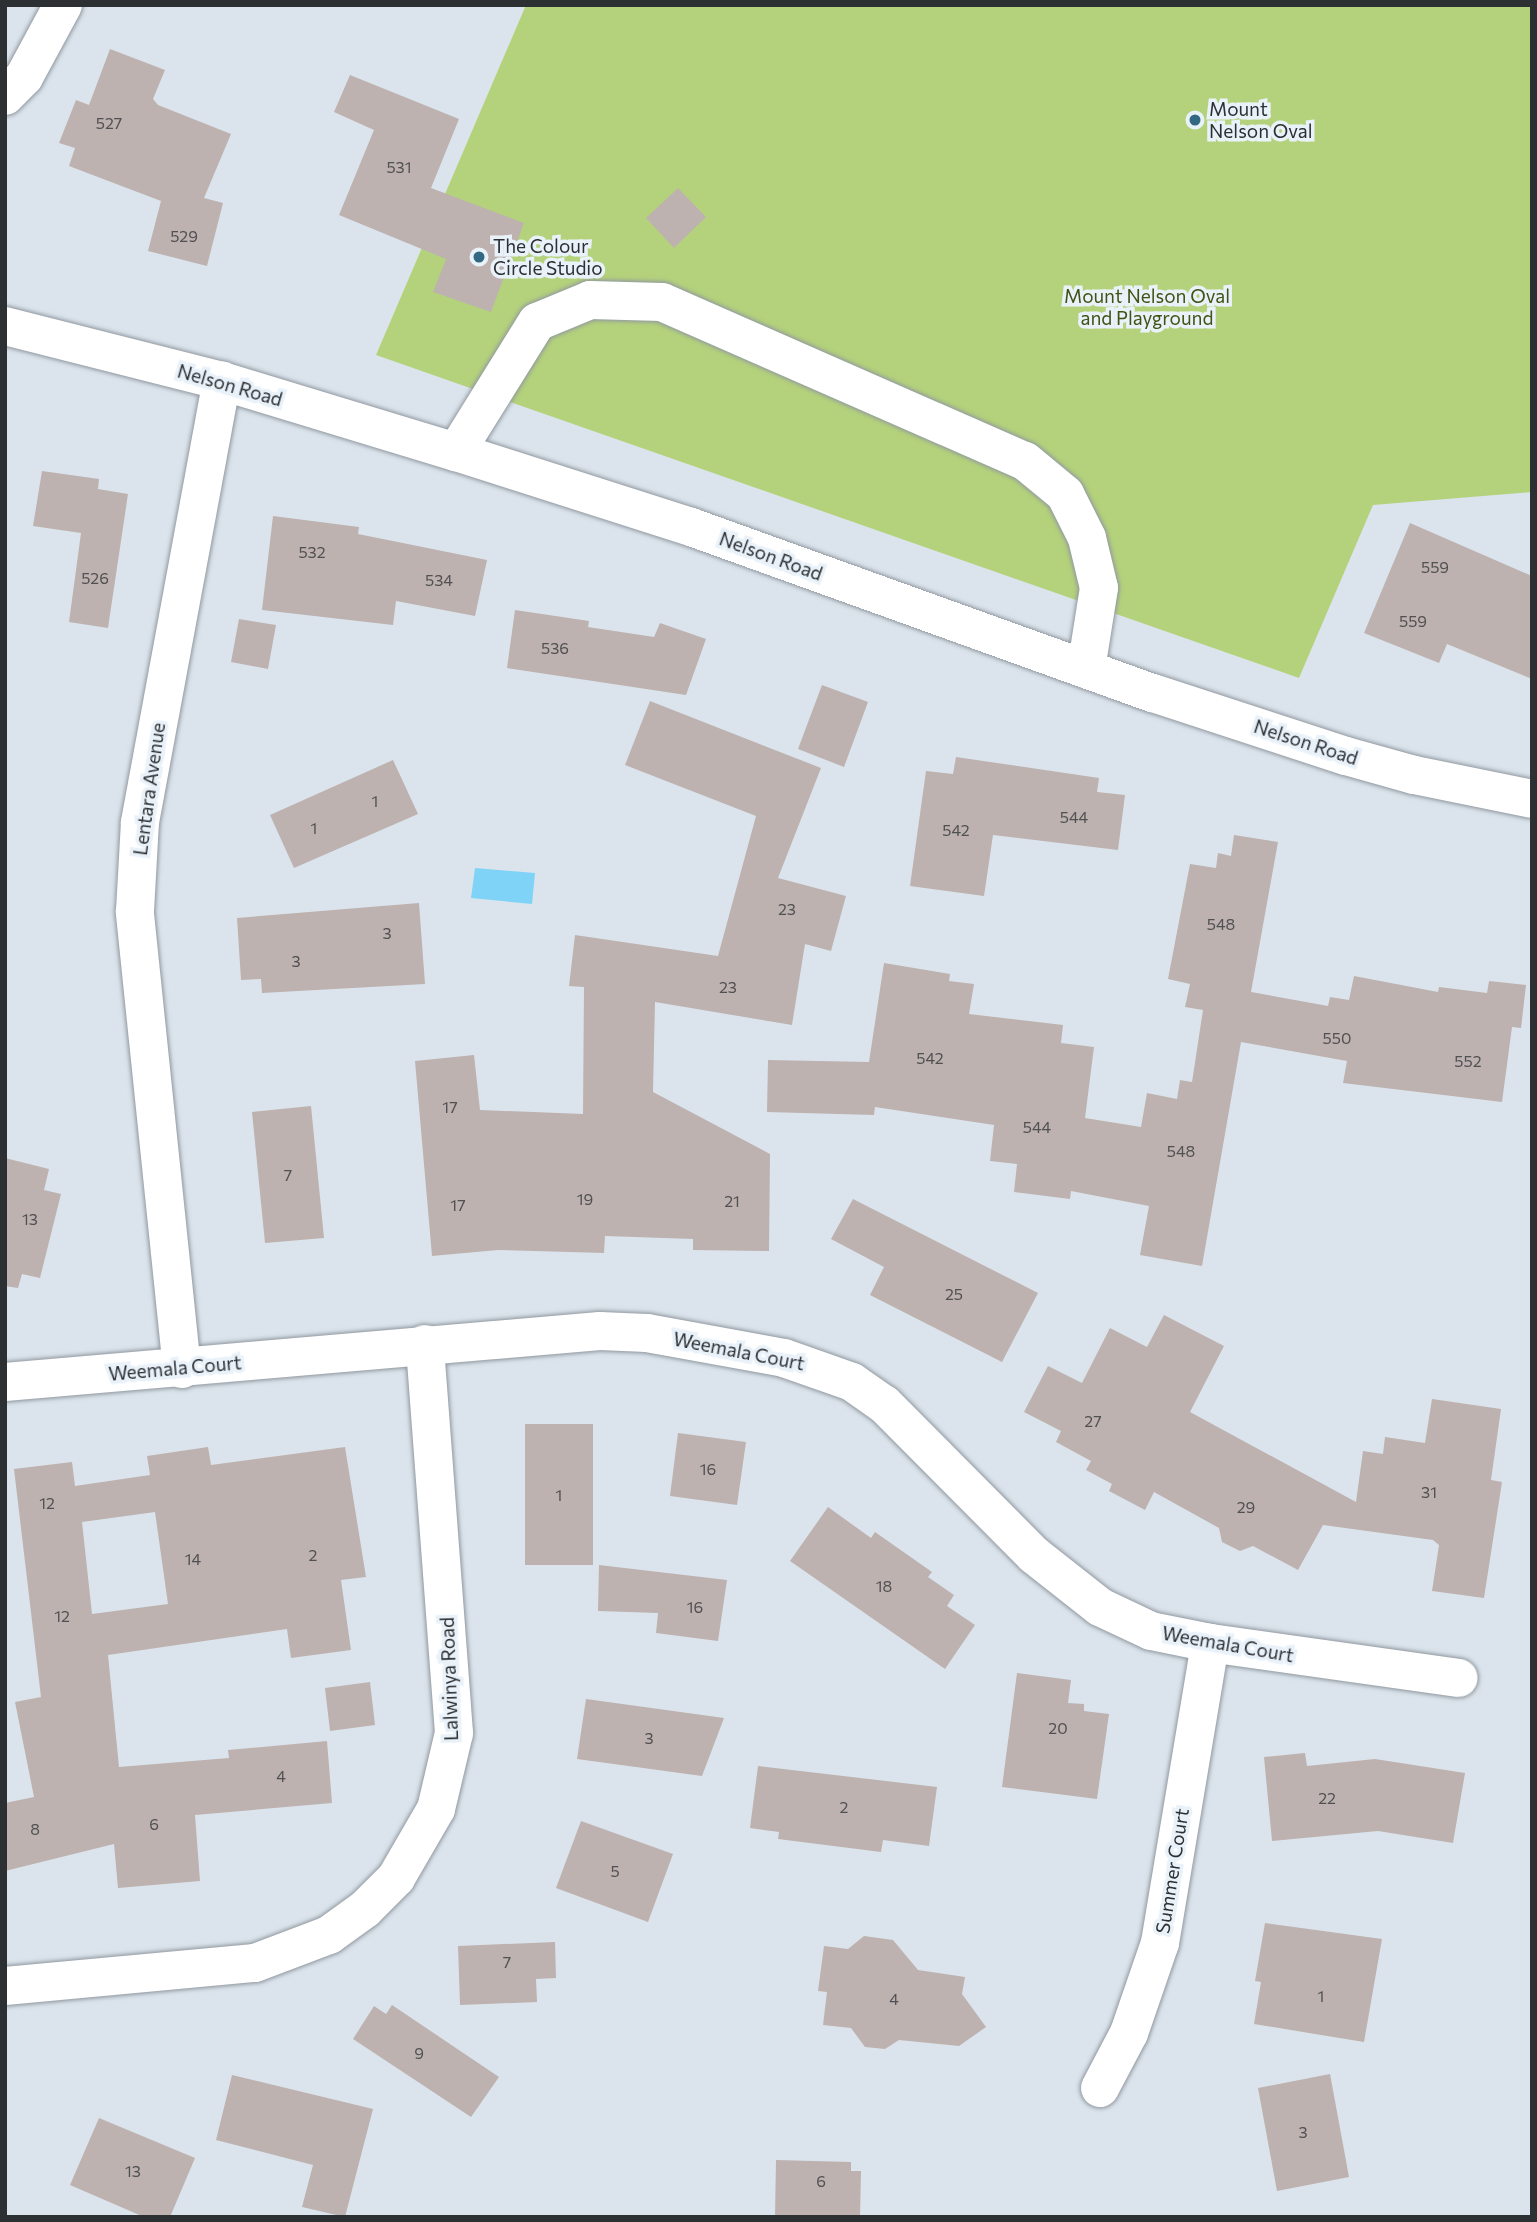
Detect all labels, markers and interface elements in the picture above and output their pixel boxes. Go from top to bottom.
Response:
place label: Mount Nelson Oval [1209,98,1313,142]
marker: Mount Nelson Oval [1187,112,1203,128]
house number: 527 [96,113,122,133]
house number: 531 [386,157,412,177]
house number: 529 [170,226,198,246]
place label: The Colour Circle Studio [493,235,603,279]
marker: The Colour Circle Studio [471,249,487,265]
park label: Mount Nelson Oval and Playground [1064,285,1230,329]
street label: Nelson Road [175,359,285,411]
street label: Nelson Road [716,527,826,585]
house number: 532 [298,542,326,562]
house number: 559 [1421,557,1449,577]
house number: 526 [81,568,109,588]
house number: 534 [425,570,453,590]
house number: 559 [1399,611,1427,631]
house number: 536 [541,638,569,658]
street label: Nelson Road [1251,714,1361,770]
street label: Lentara Avenue [128,721,170,857]
house number: 1 [372,791,378,811]
house number: 544 [1060,807,1088,827]
house number: 1 [311,818,317,838]
house number: 542 [942,820,970,840]
house number: 23 [778,899,796,919]
house number: 548 [1207,914,1235,934]
house number: 3 [382,923,392,943]
house number: 3 [291,951,301,971]
house number: 23 [719,977,737,997]
house number: 550 [1323,1028,1351,1048]
house number: 542 [916,1048,944,1068]
house number: 552 [1454,1051,1482,1071]
house number: 17 [442,1097,458,1117]
house number: 544 [1023,1117,1051,1137]
house number: 548 [1167,1141,1195,1161]
house number: 7 [284,1165,292,1185]
house number: 19 [577,1189,593,1209]
house number: 21 [724,1191,740,1211]
house number: 17 [450,1195,466,1215]
house number: 13 [22,1209,38,1229]
house number: 25 [945,1284,963,1304]
street label: Weemala Court [671,1327,807,1375]
street label: Weemala Court [108,1351,242,1385]
house number: 27 [1084,1411,1102,1431]
house number: 16 [700,1459,716,1479]
house number: 31 [1421,1482,1437,1502]
house number: 1 [556,1485,562,1505]
house number: 12 [39,1493,55,1513]
house number: 29 [1237,1497,1255,1517]
house number: 2 [309,1545,317,1565]
house number: 14 [185,1549,201,1569]
house number: 18 [876,1576,892,1596]
house number: 16 [687,1597,703,1617]
house number: 12 [54,1606,70,1626]
street label: Lalwinya Road [435,1617,463,1741]
street label: Weemala Court [1160,1621,1296,1667]
house number: 20 [1048,1718,1068,1738]
house number: 3 [644,1728,654,1748]
house number: 4 [276,1766,286,1786]
house number: 22 [1318,1788,1336,1808]
house number: 2 [840,1797,848,1817]
street label: Summer Court [1151,1807,1193,1935]
house number: 6 [149,1814,159,1834]
house number: 8 [30,1819,40,1839]
house number: 5 [610,1861,620,1881]
house number: 7 [503,1952,511,1972]
house number: 1 [1318,1986,1324,2006]
house number: 4 [889,1989,899,2009]
house number: 9 [414,2043,424,2063]
house number: 3 [1298,2122,1308,2142]
house number: 13 [125,2161,141,2181]
house number: 6 [816,2171,826,2191]

